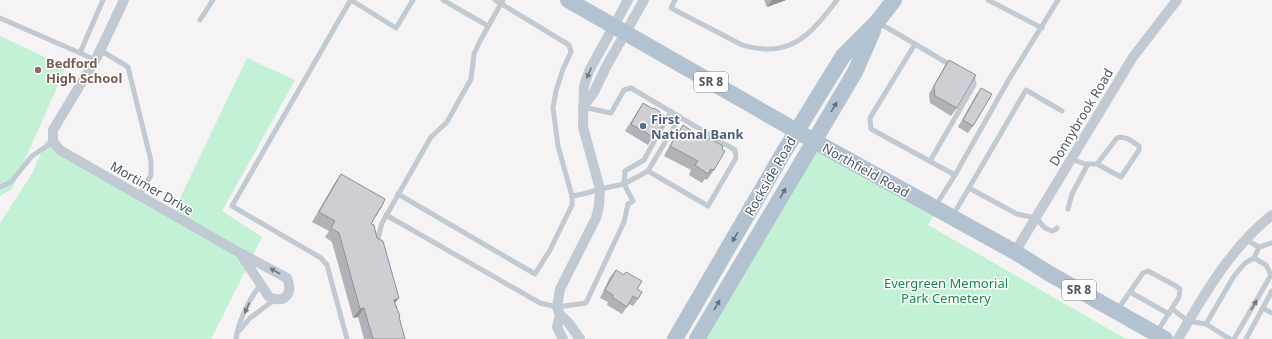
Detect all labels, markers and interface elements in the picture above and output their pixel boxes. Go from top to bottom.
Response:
place label: Bedford High School [46,54,122,87]
marker: Bedford High School [33,65,43,75]
street label: Donnybrook Road [1045,65,1117,169]
one-way arrow [586,67,592,79]
road number: SR 8 [694,72,728,92]
one-way arrow [830,101,837,113]
place label: First National Bank [651,110,744,143]
marker: First National Bank [638,121,648,131]
street label: Rockside Road [740,133,800,219]
street label: Northfield Road [819,139,913,201]
street label: Mortimer Drive [107,157,197,219]
one-way arrow [779,187,786,199]
one-way arrow [731,231,738,243]
one-way arrow [269,267,281,274]
park label: Evergreen Memorial Park Cemetery [884,274,1008,307]
road number: SR 8 [1062,280,1096,300]
one-way arrow [714,299,721,311]
one-way arrow [1250,299,1257,311]
one-way arrow [244,302,250,314]

